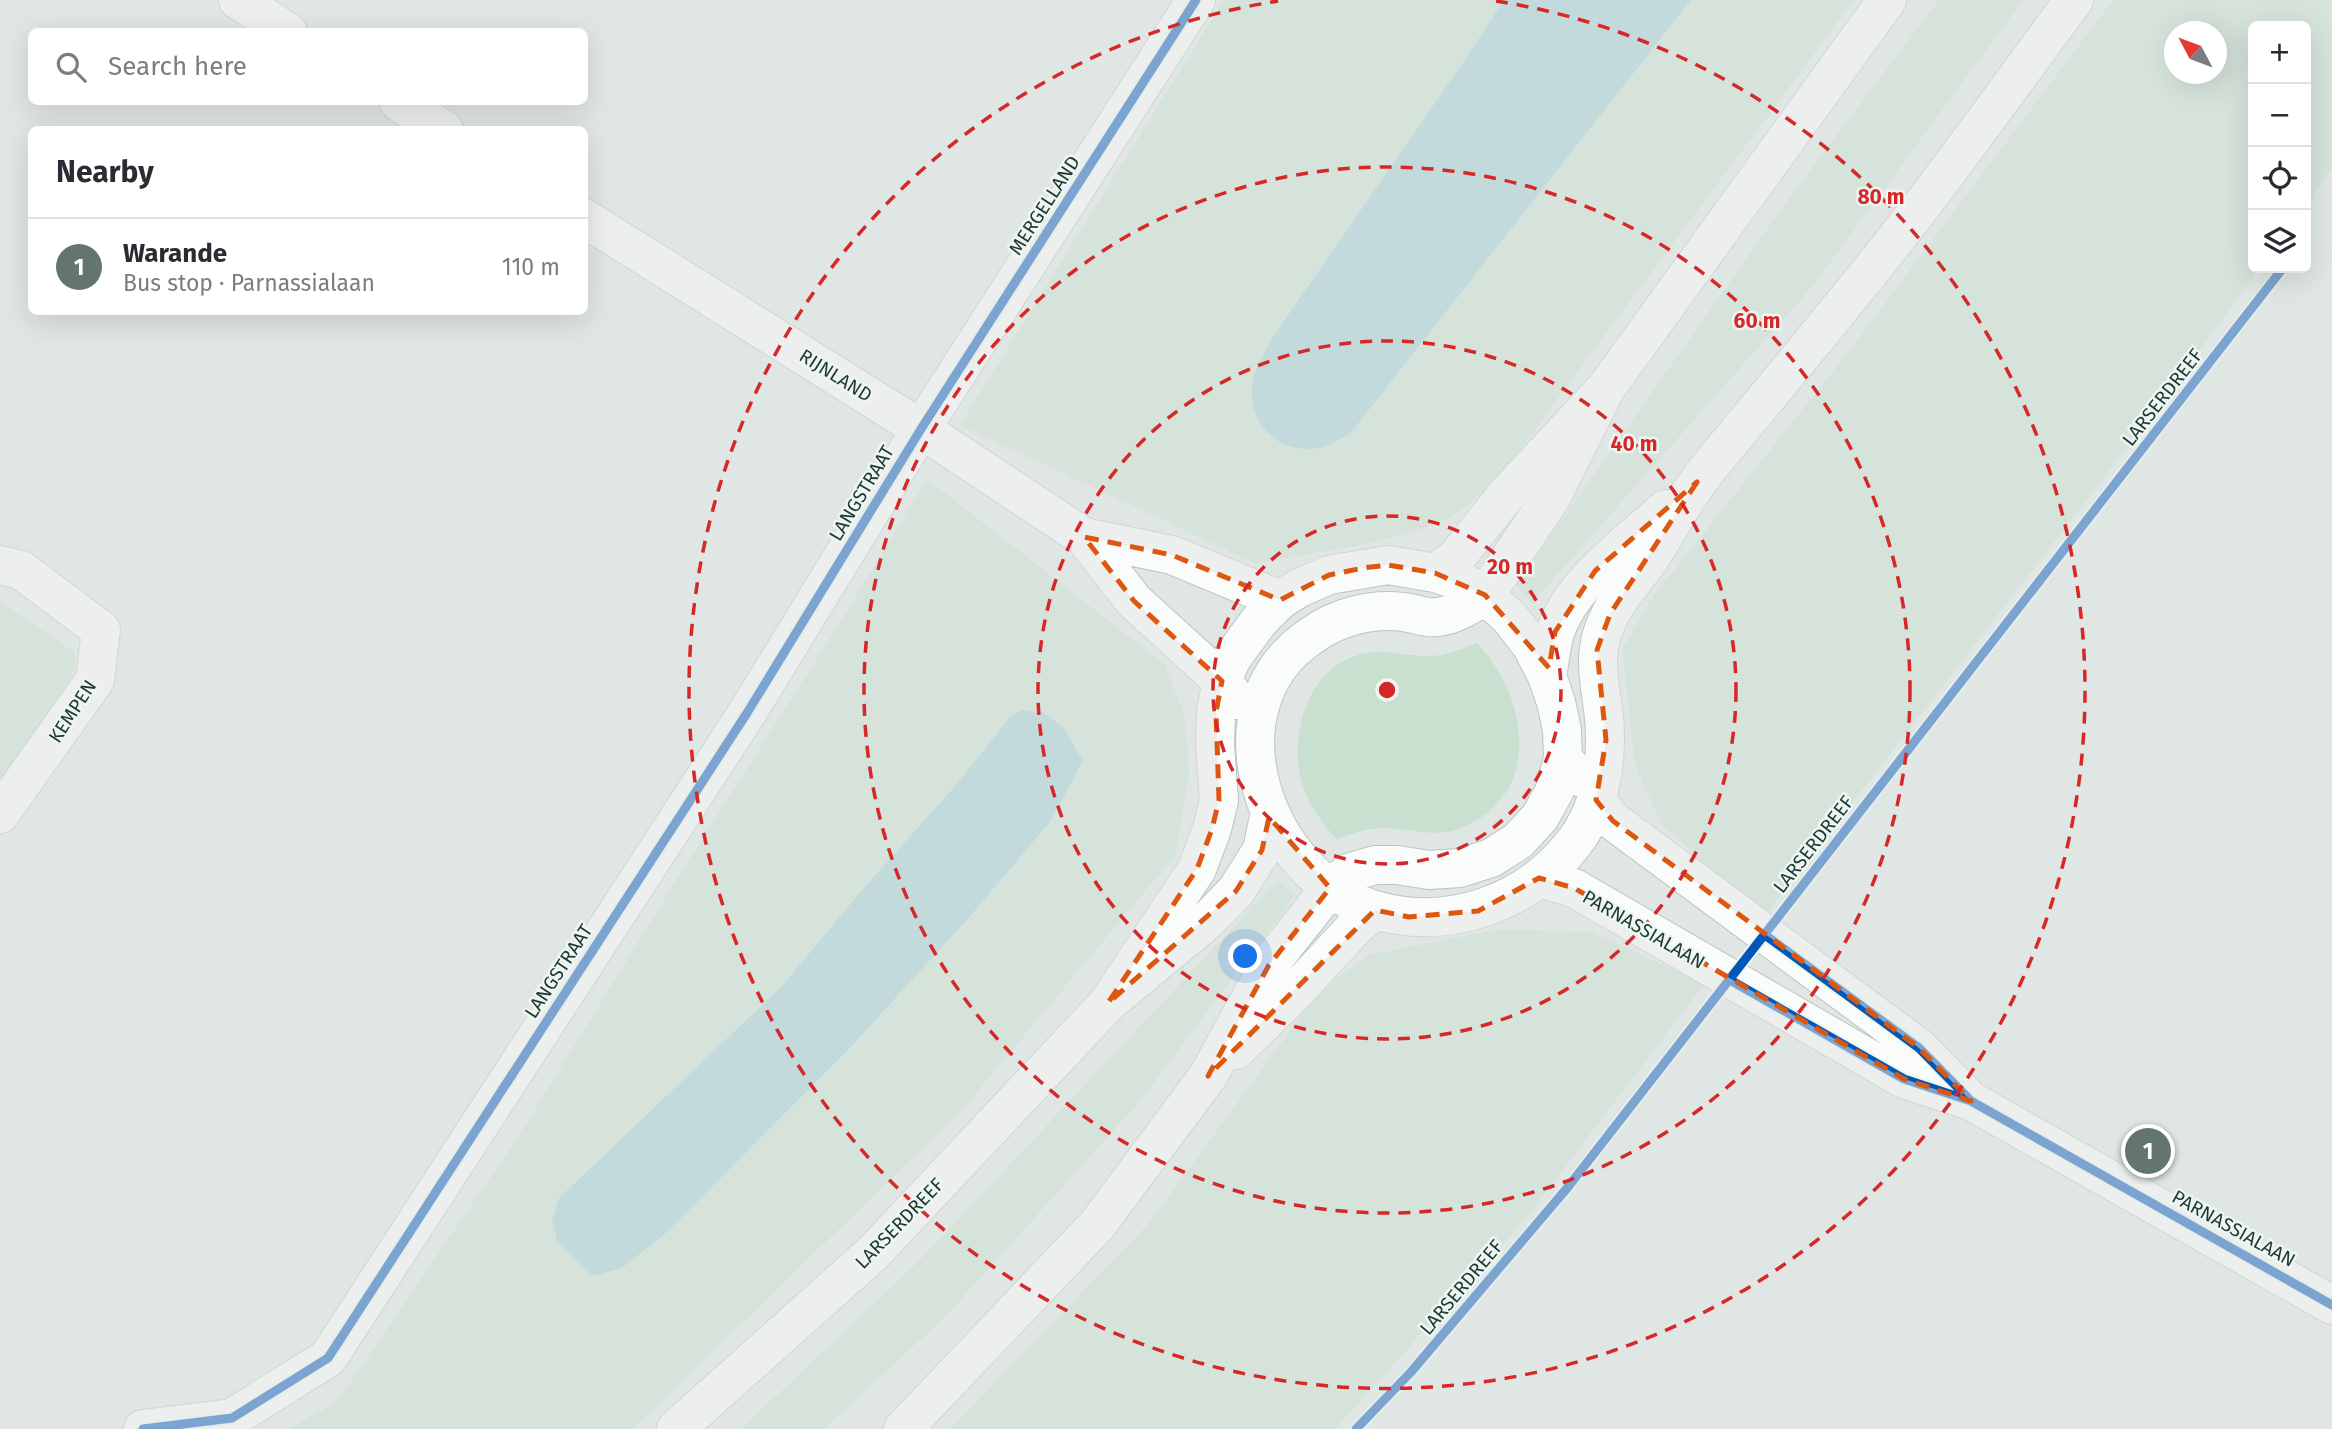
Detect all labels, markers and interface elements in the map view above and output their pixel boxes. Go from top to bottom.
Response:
north arrow [2164,21,2227,84]
map controls [2248,21,2311,273]
button: + [2248,21,2311,84]
search box [28,28,588,105]
icon: search [52,48,90,86]
text: Search here [108,51,247,82]
button: − [2248,84,2311,147]
button: locate [2248,147,2311,210]
street label: MERGELLAND [1004,151,1085,259]
text: Nearby [56,154,154,190]
text: 80 m [1857,184,1905,210]
button: layers [2248,210,2311,273]
text: Warande [123,238,227,269]
text: 1 [74,253,84,281]
text: 110 m [502,253,560,281]
text: Bus stop · Parnassialaan [123,269,375,297]
text: 60 m [1734,308,1780,334]
street label: RIJNLAND [795,344,876,407]
street label: LARSERDREEF [2117,344,2208,451]
text: 40 m [1611,431,1657,457]
street label: LANGSTRAAT [824,441,899,545]
text: 20 m [1487,554,1533,580]
street label: KEMPEN [44,676,101,747]
centre of rings [1375,678,1399,702]
street label: LARSERDREEF [1768,791,1859,898]
street label: PARNASSIALAAN [1579,885,1709,974]
street label: LANGSTRAAT [520,920,597,1022]
your location [1228,939,1262,973]
pin: 1 [2125,1125,2171,1177]
street label: LARSERDREEF [850,1173,948,1273]
street label: PARNASSIALAAN [2168,1185,2299,1272]
street label: LARSERDREEF [1415,1235,1508,1340]

